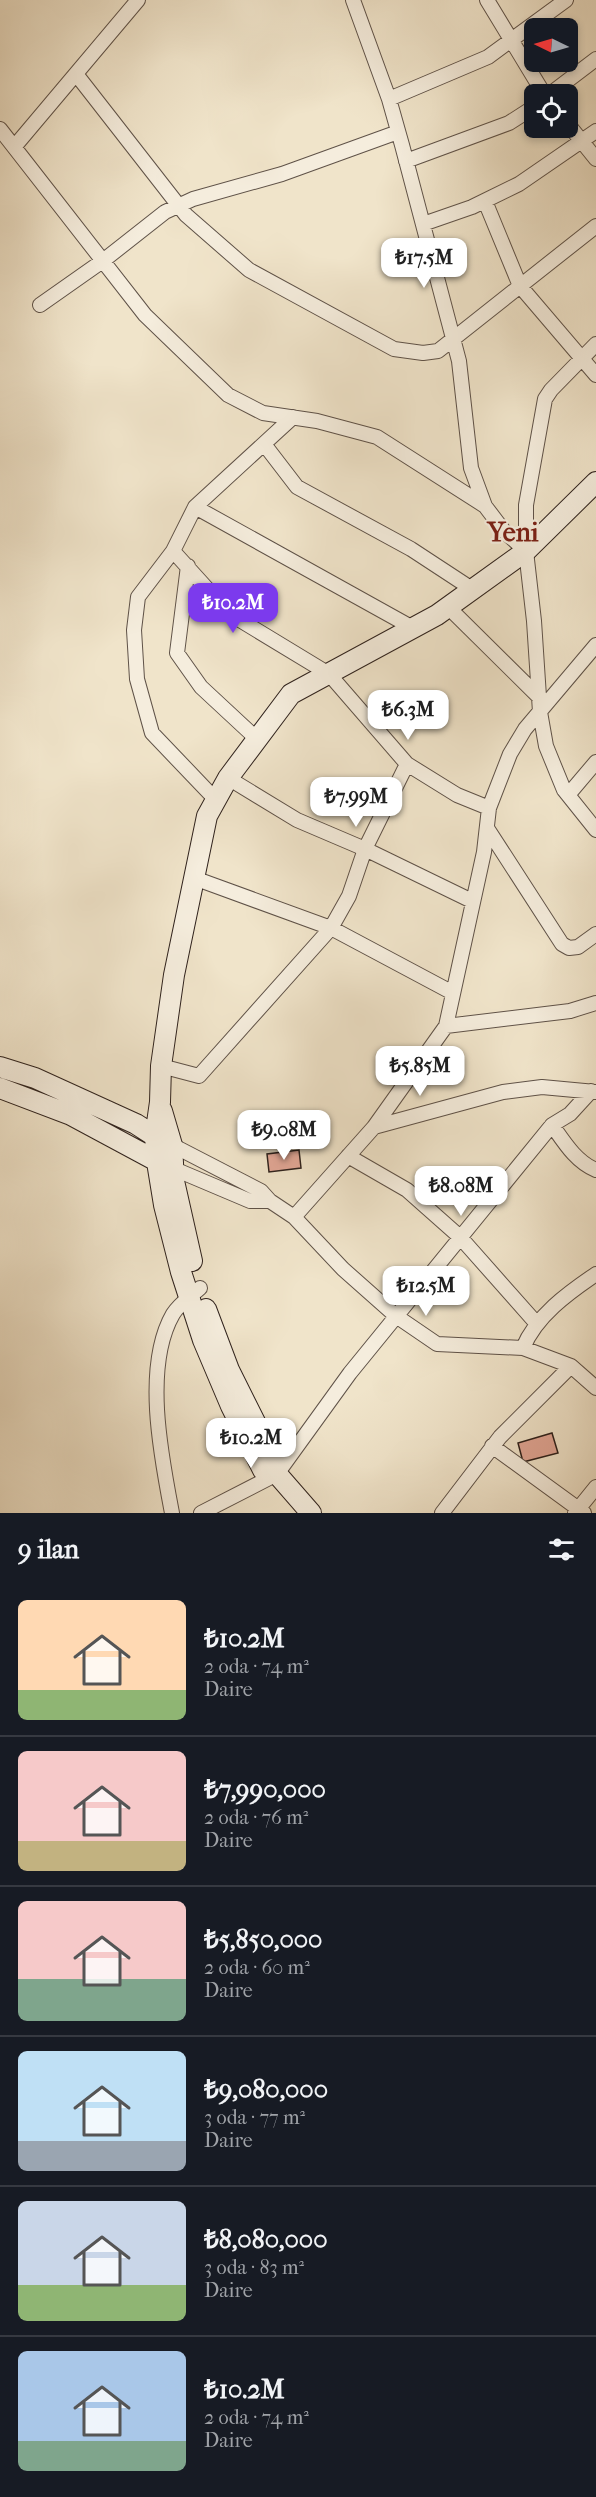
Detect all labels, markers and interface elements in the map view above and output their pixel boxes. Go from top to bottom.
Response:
north arrow [524,18,578,72]
map controls [524,18,578,138]
button: locate [524,84,578,138]
pin: ₺17.5M [375,238,473,289]
text: ₺17.5M [395,246,453,269]
district label: Yeni [485,517,539,548]
pin: ₺10.2M [184,583,282,634]
text: ₺10.2M [202,591,264,614]
pin: ₺6.3M [366,690,450,741]
text: ₺6.3M [382,698,434,721]
pin: ₺7.99M [307,777,405,828]
text: ₺7.99M [324,785,388,808]
pin: ₺5.85M [371,1046,469,1097]
text: ₺5.85M [390,1054,450,1077]
pin: ₺9.08M [235,1110,333,1161]
text: ₺9.08M [251,1118,317,1141]
pin: ₺8.08M [412,1166,510,1217]
text: ₺8.08M [429,1174,493,1197]
pin: ₺12.5M [377,1266,475,1317]
text: ₺12.5M [397,1274,455,1297]
pin: ₺10.2M [202,1418,300,1469]
text: ₺10.2M [220,1426,282,1449]
icon: filters [545,1533,578,1566]
text: 9 ilan [18,1534,79,1565]
text: ₺10.2M [204,1623,285,1654]
icon: home [66,1624,138,1696]
text: 2 oda · 74 m² [204,1655,309,1678]
text: Daire [204,1678,253,1701]
text: ₺7,990,000 [204,1774,326,1805]
icon: home [66,1775,138,1847]
text: 2 oda · 76 m² [204,1806,309,1829]
text: Daire [204,1829,253,1852]
text: ₺5,850,000 [204,1924,322,1955]
icon: home [66,1925,138,1997]
text: 2 oda · 60 m² [204,1956,310,1979]
text: Daire [204,1979,253,2002]
text: ₺9,080,000 [204,2074,328,2105]
icon: home [66,2075,138,2147]
text: 3 oda · 77 m² [204,2106,305,2129]
text: Daire [204,2129,253,2152]
text: ₺8,080,000 [204,2224,328,2255]
icon: home [66,2225,138,2297]
text: 3 oda · 83 m² [204,2256,304,2279]
text: Daire [204,2279,253,2302]
text: ₺10.2M [204,2374,285,2405]
icon: home [66,2375,138,2447]
text: 2 oda · 74 m² [204,2406,309,2429]
text: Daire [204,2429,253,2452]

